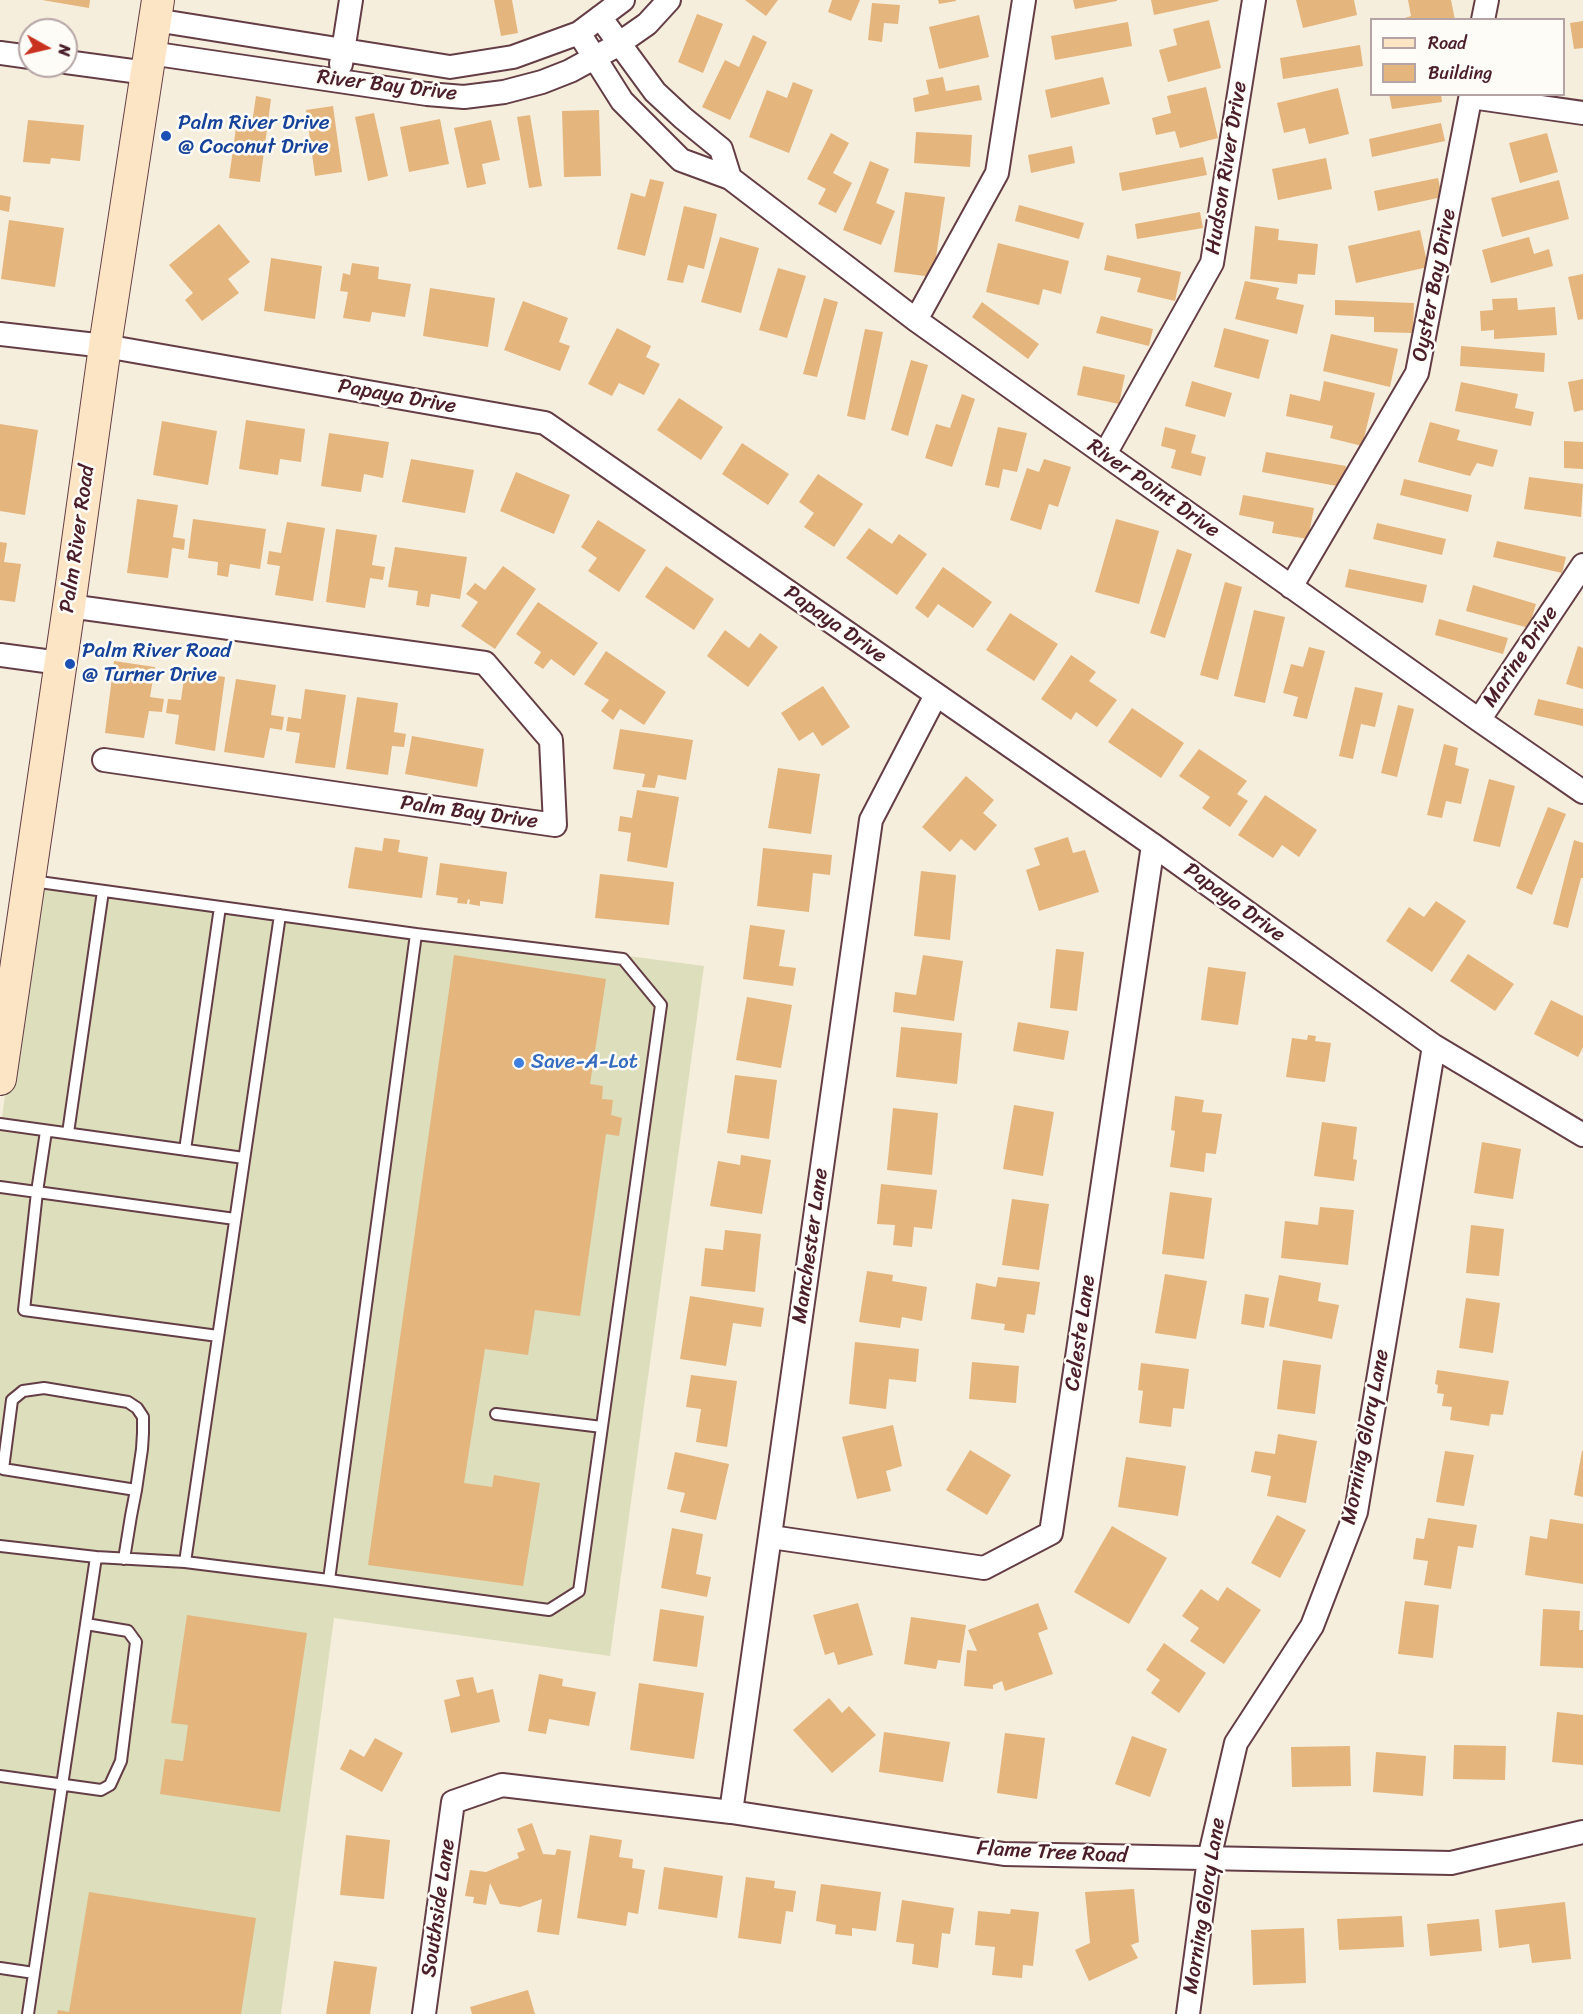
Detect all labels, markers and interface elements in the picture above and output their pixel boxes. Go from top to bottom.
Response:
north arrow [18,18,78,78]
legend [1370,18,1565,96]
text: Road [1428,27,1467,59]
text: N [49,43,79,58]
text: Building [1428,57,1492,89]
street label: River Bay Drive [316,65,458,107]
street label: Hudson River Drive [1201,80,1253,256]
place label: Palm River Drive @ Coconut Drive [178,111,330,161]
marker: Palm River Drive @ Coconut Drive [159,129,173,143]
street label: Oyster Bay Drive [1408,206,1462,364]
street label: Papaya Drive [336,374,458,420]
street label: River Point Drive [1082,434,1224,544]
street label: Palm River Road [55,463,101,615]
street label: Papaya Drive [779,580,891,670]
street label: Marine Drive [1478,602,1564,712]
place label: Palm River Road @ Turner Drive [82,639,231,689]
marker: Palm River Road @ Turner Drive [63,657,77,671]
street label: Palm Bay Drive [399,791,539,835]
street label: Papaya Drive [1178,858,1290,948]
place label: Save-A-Lot [531,1050,638,1076]
marker: Save-A-Lot [512,1056,526,1070]
street label: Manchester Lane [788,1167,834,1325]
street label: Celeste Lane [1060,1273,1102,1393]
street label: Morning Glory Lane [1337,1347,1395,1527]
street label: Morning Glory Lane [1179,1816,1231,1996]
street label: Flame Tree Road [976,1836,1128,1870]
street label: Southside Lane [417,1837,461,1979]

